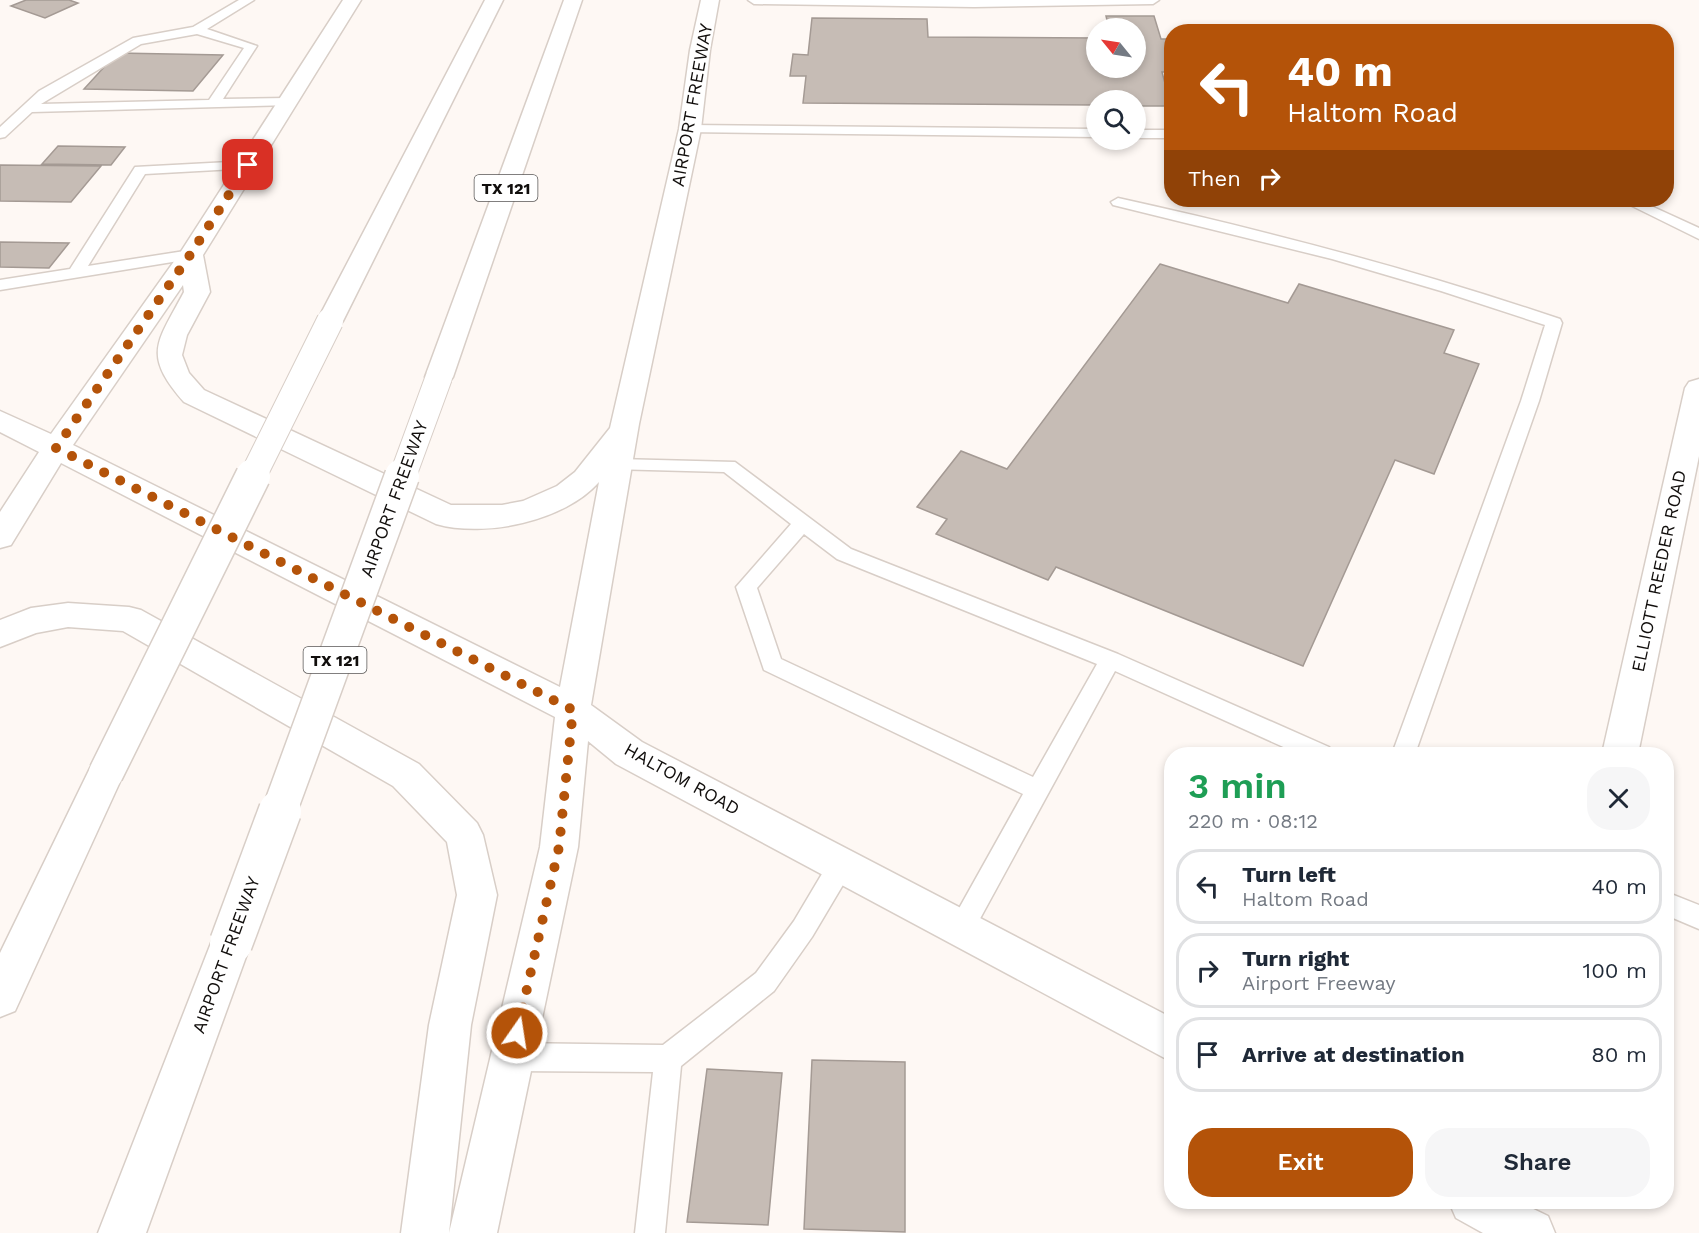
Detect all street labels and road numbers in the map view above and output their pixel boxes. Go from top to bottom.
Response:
street label: AIRPORT FREEWAY [667,21,716,188]
road number: TX 121 [474,175,538,201]
street label: AIRPORT FREEWAY [355,417,432,580]
street label: ELLIOTT REEDER ROAD [1627,468,1690,674]
road number: TX 121 [304,647,366,673]
street label: HALTOM ROAD [621,738,744,819]
street label: AIRPORT FREEWAY [187,873,264,1036]

